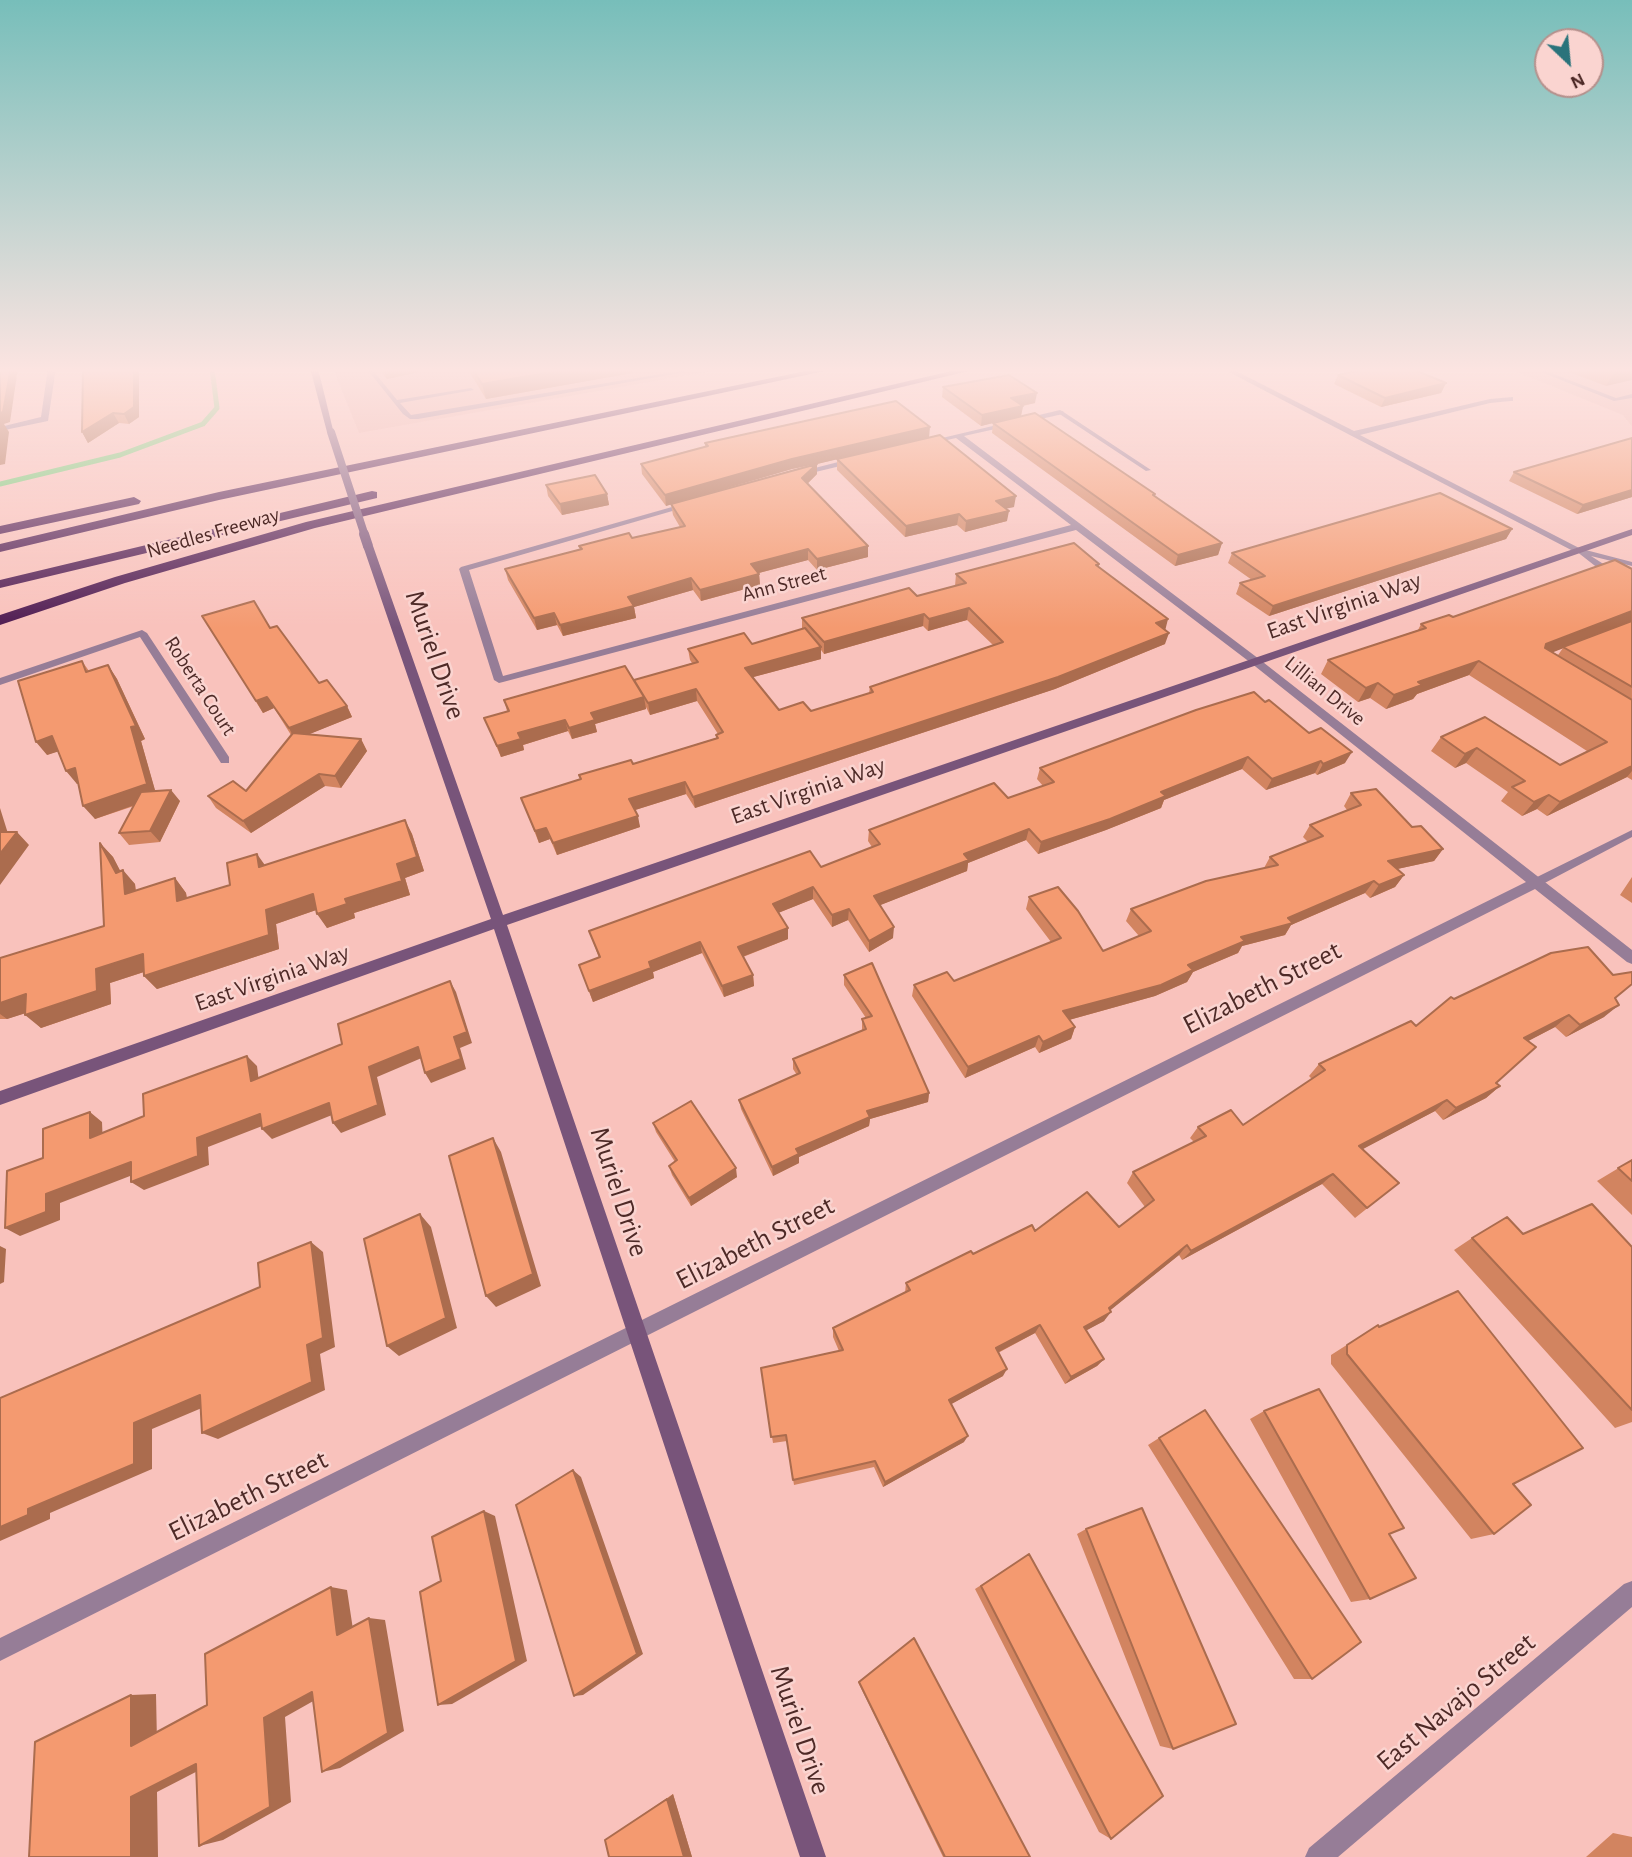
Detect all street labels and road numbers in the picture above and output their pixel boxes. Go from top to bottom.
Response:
street label: Needles Freeway [144,502,282,564]
street label: Ann Street [739,561,829,607]
street label: East Virginia Way [1263,566,1425,646]
street label: Muriel Drive [397,586,473,724]
street label: Roberta Court [159,632,241,740]
street label: Lillian Drive [1279,651,1371,731]
street label: East Virginia Way [727,751,889,831]
street label: Elizabeth Street [1177,934,1347,1042]
street label: East Virginia Way [191,938,353,1018]
street label: Muriel Drive [582,1123,656,1261]
street label: Elizabeth Street [670,1189,840,1297]
street label: Elizabeth Street [163,1443,333,1549]
street label: East Navajo Street [1370,1626,1542,1778]
street label: Muriel Drive [762,1661,838,1799]

